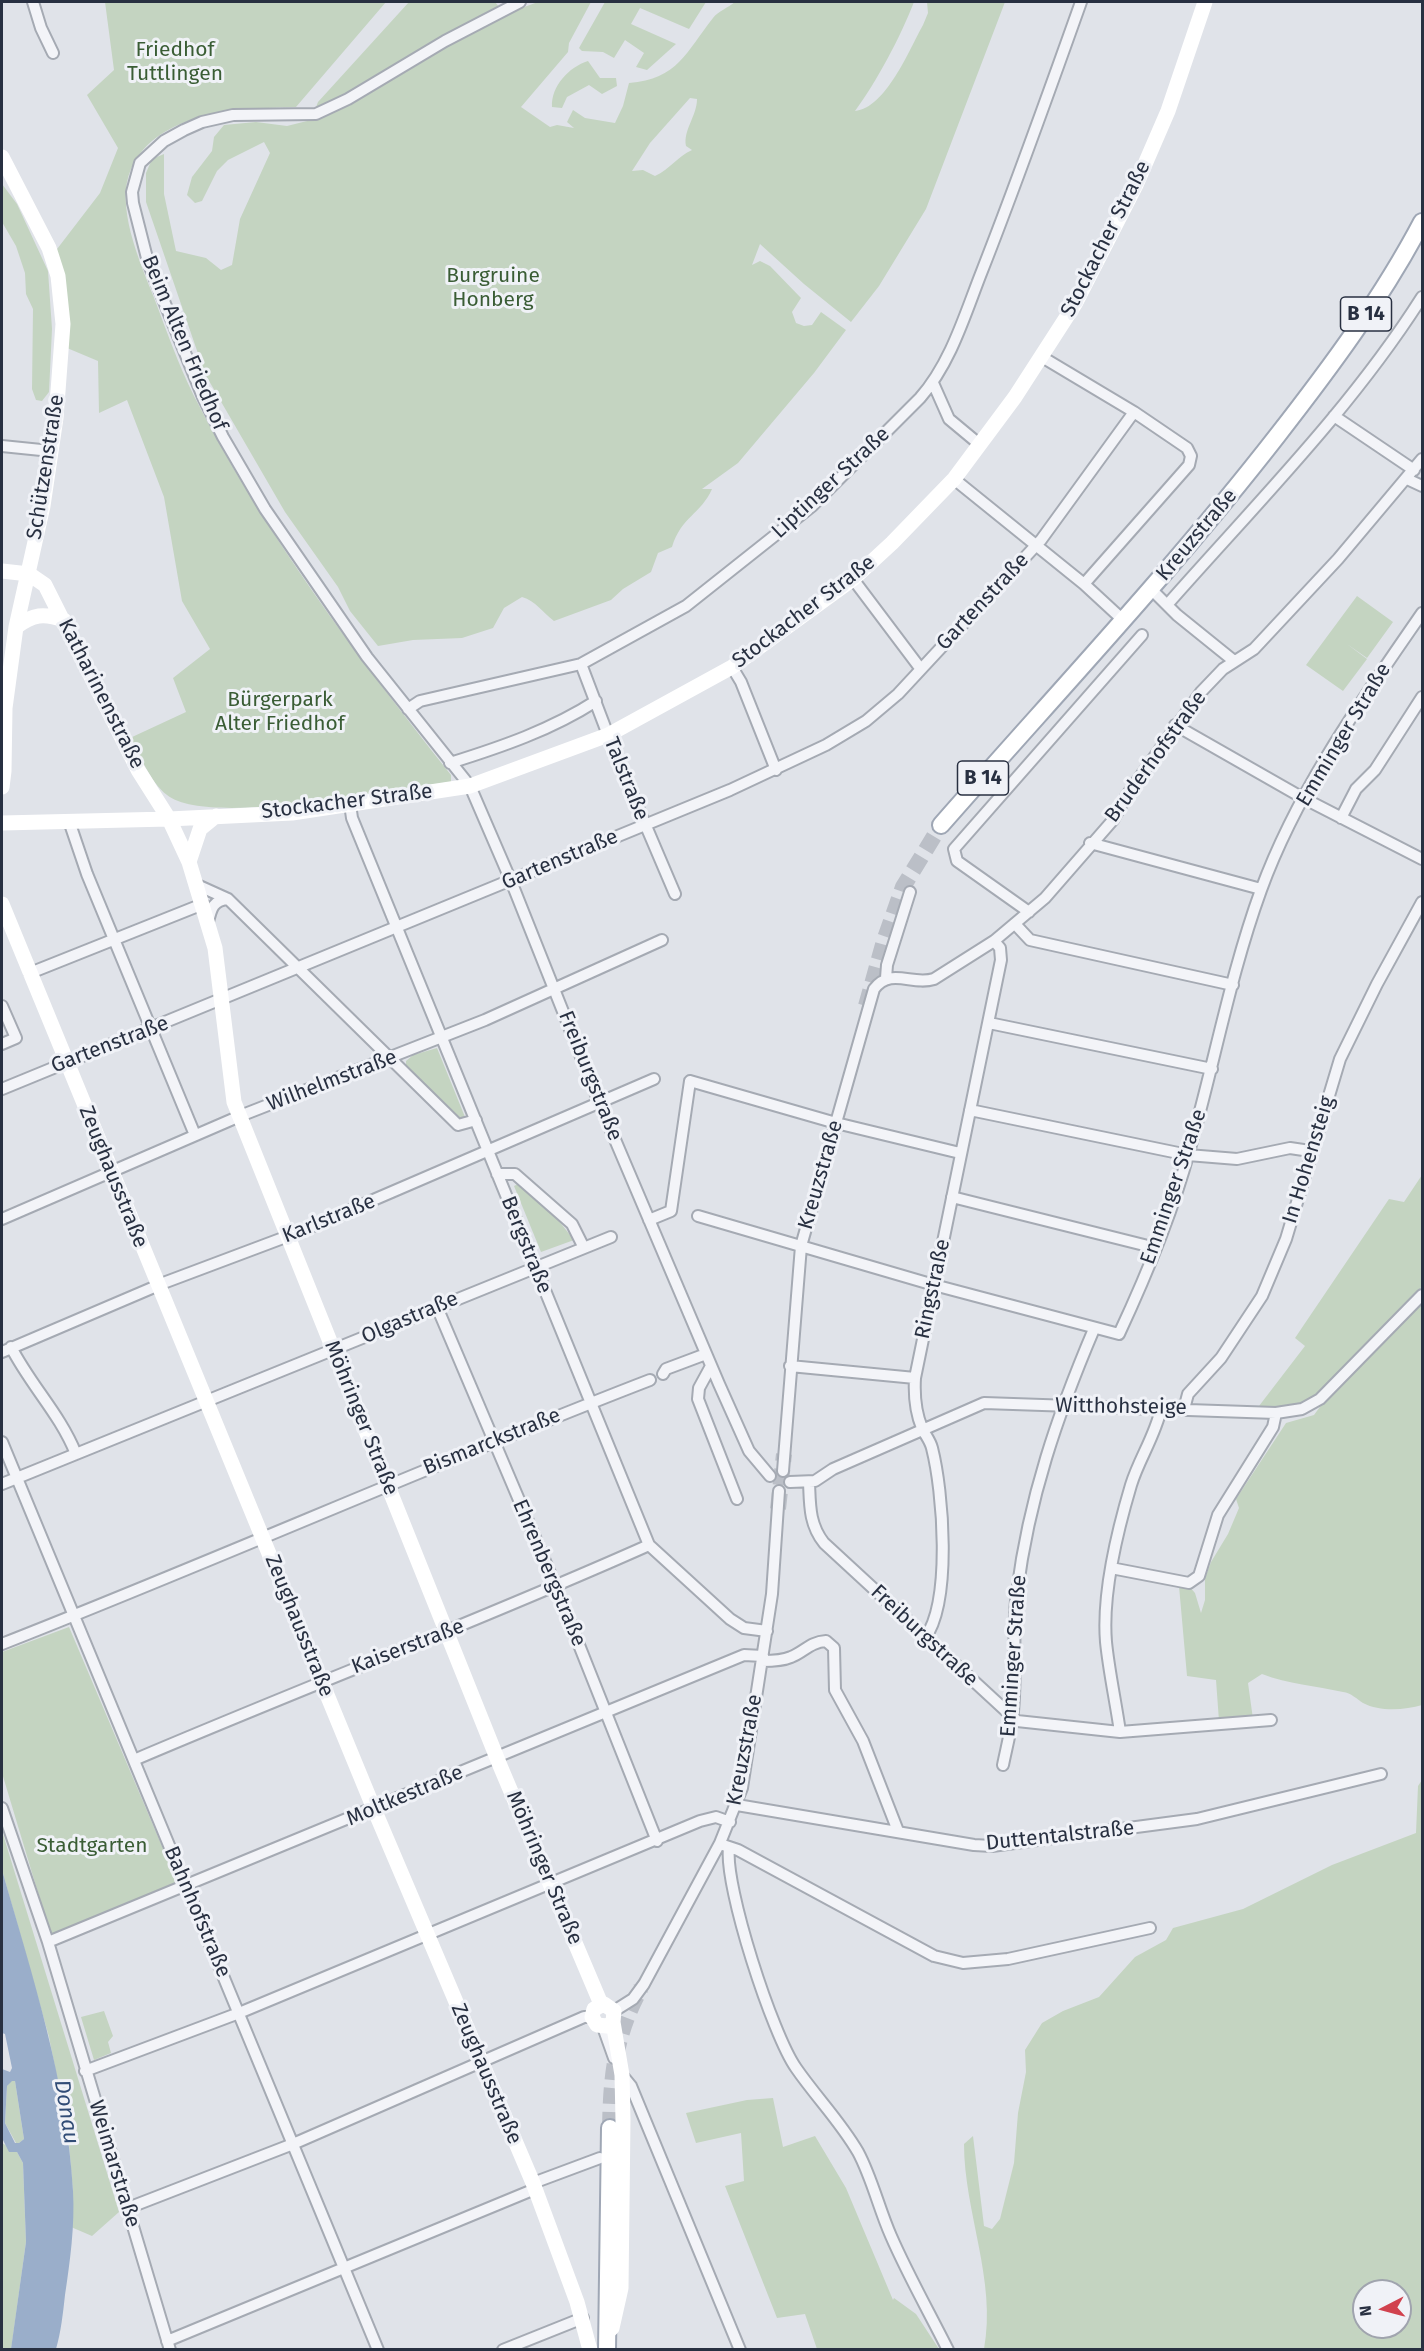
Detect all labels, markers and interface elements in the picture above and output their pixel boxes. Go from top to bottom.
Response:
park label: Friedhof Tuttlingen [127,37,223,87]
street label: Stockacher Straße [1056,157,1156,321]
street label: Beim Alten Friedhof [136,252,232,434]
park label: Burgruine Honberg [446,263,540,313]
road number: B 14 [1340,297,1392,331]
street label: Schützenstraße [22,393,70,541]
street label: Liptinger Straße [767,422,895,544]
street label: Kreuzstraße [1151,484,1243,586]
street label: Gartenstraße [932,548,1034,656]
street label: Stockacher Straße [728,550,880,674]
street label: Katharinenstraße [52,615,150,773]
street label: Emminger Straße [1291,659,1397,811]
street label: Bruderhofstraße [1100,686,1212,828]
park label: Bürgerpark Alter Friedhof [215,687,345,737]
street label: Talstraße [598,734,654,824]
road number: B 14 [958,761,1008,795]
street label: Stockacher Straße [260,779,434,825]
street label: Gartenstraße [498,824,622,896]
street label: Freiburgstraße [553,1007,627,1145]
street label: Gartenstraße [48,1011,172,1079]
street label: Wilhelmstraße [263,1045,401,1117]
street label: In Hohensteig [1278,1093,1340,1227]
street label: Zeughausstraße [73,1102,153,1252]
street label: Emminger Straße [1136,1106,1212,1268]
street label: Kreuzstraße [793,1117,849,1233]
street label: Karlstraße [279,1189,379,1249]
street label: Bergstraße [495,1193,557,1297]
street label: Ringstraße [910,1237,956,1341]
street label: Olgastraße [358,1286,462,1350]
street label: Möhringer Straße [318,1337,404,1499]
street label: Witthohsteige [1055,1393,1187,1421]
street label: Bismarckstraße [420,1403,564,1481]
street label: Ehrenbergstraße [507,1496,591,1650]
street label: Zeughausstraße [259,1551,339,1701]
street label: Emminger Straße [996,1574,1032,1738]
street label: Freiburgstraße [865,1580,983,1692]
street label: Kaiserstraße [348,1614,468,1680]
street label: Kreuzstraße [722,1692,768,1808]
street label: Moltkestraße [343,1760,467,1832]
street label: Möhringer Straße [500,1787,588,1949]
street label: Duttentalstraße [984,1816,1136,1856]
park label: Stadtgarten [36,1833,148,1859]
street label: Bahnhofstraße [158,1842,236,1982]
street label: Zeughausstraße [445,2000,527,2148]
water label: Donau [48,2078,84,2146]
street label: Weimarstraße [83,2097,145,2231]
north arrow [1352,2279,1412,2339]
text: N [1356,2304,1376,2317]

